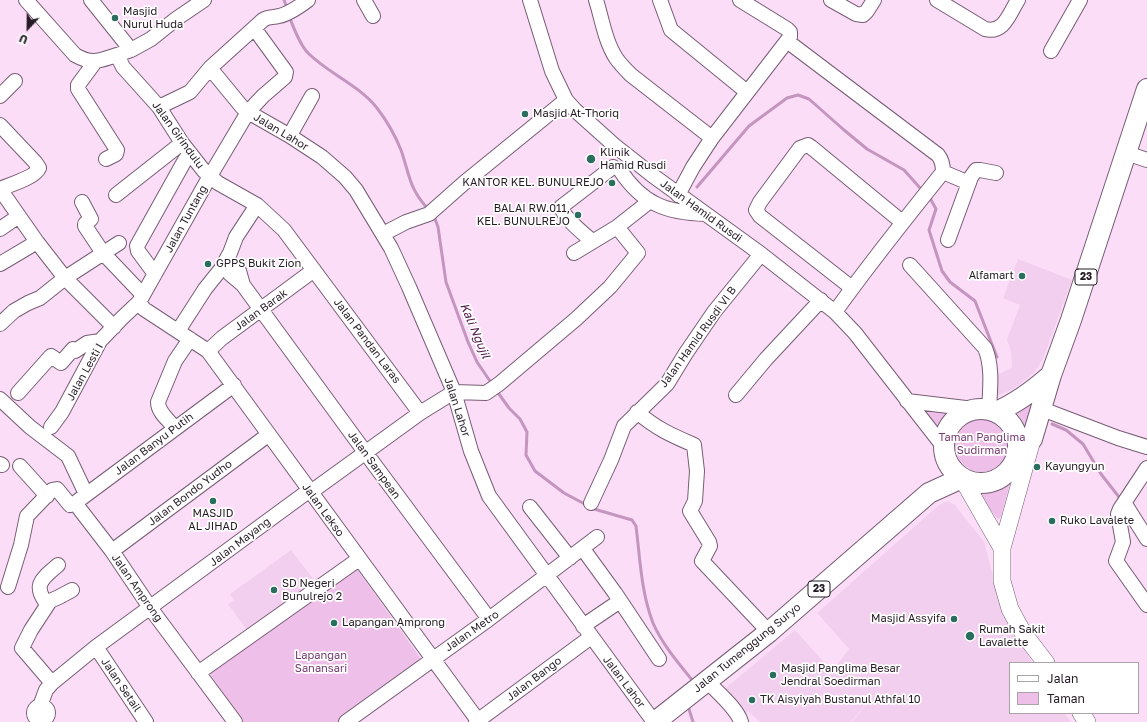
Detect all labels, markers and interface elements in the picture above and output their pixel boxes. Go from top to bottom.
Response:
place label: Masjid Nurul Huda [123,5,183,31]
north arrow [8,8,48,48]
marker: Masjid Nurul Huda [110,13,120,23]
text: U [17,32,29,47]
street label: Jalan Girindulu [149,99,207,171]
place label: Masjid At-Thoriq [533,107,619,121]
marker: Masjid At-Thoriq [520,109,530,119]
street label: Jalan Lahor [251,110,311,154]
place label: Klinik Hamid Rusdi [600,146,666,172]
marker: Klinik Hamid Rusdi [585,153,597,165]
place label: KANTOR KEL. BUNULREJO [462,176,604,190]
street label: Jalan Hamid Rusdi [658,177,744,245]
marker: KANTOR KEL. BUNULREJO [607,178,617,188]
street label: Jalan Tuntang [162,183,210,255]
place label: BALAI RW.011, KEL. BUNULREJO [477,202,570,228]
marker: BALAI RW.011, KEL. BUNULREJO [573,210,583,220]
place label: GPPS Bukit Zion [216,257,301,271]
marker: GPPS Bukit Zion [203,259,213,269]
place label: Alfamart [969,269,1014,283]
road number: 23 [1075,269,1097,285]
marker: Alfamart [1017,271,1027,281]
street label: Jalan Hamid Rusdi VI B [657,284,739,390]
street label: Jalan Barak [232,287,290,333]
street label: Jalan Pandan Laras [331,296,403,386]
water label: Kali Ngujil [457,301,493,361]
street label: Jalan Lesti I [64,341,106,403]
street label: Jalan Lahor [441,376,473,438]
street label: Jalan Banyu Putih [112,410,196,478]
street label: Jalan Sampean [345,428,403,502]
park label: Taman Panglima Sudirman [939,431,1025,457]
street label: Jalan Bondo Yudho [145,457,235,529]
place label: Kayungyun [1045,460,1104,474]
marker: Kayungyun [1032,462,1042,472]
street label: Jalan Lekso [299,481,347,539]
marker: MASJID AL JIHAD [208,496,218,506]
place label: MASJID AL JIHAD [188,507,238,533]
place label: Ruko Lavalete [1060,514,1134,528]
street label: Jalan Mayang [207,515,273,569]
marker: Ruko Lavalete [1047,516,1057,526]
street label: Jalan Amprong [109,552,165,624]
place label: SD Negeri Bunulrejo 2 [282,577,342,603]
road number: 23 [808,581,830,597]
marker: SD Negeri Bunulrejo 2 [269,585,279,595]
street label: Jalan Tumenggung Suryo [691,601,803,695]
street label: Jalan Metro [443,608,501,654]
place label: Masjid Assyifa [871,612,946,626]
marker: Masjid Assyifa [949,614,959,624]
place label: Lapangan Amprong [342,616,445,630]
marker: Lapangan Amprong [329,618,339,628]
place label: Rumah Sakit Lavalette [979,623,1045,649]
marker: Rumah Sakit Lavalette [964,630,976,642]
park label: Lapangan Sanansari [295,649,347,675]
street label: Jalan Lahor [600,653,648,711]
street label: Jalan Bango [504,654,564,704]
street label: Jalan Setail [98,656,144,714]
place label: Masjid Panglima Besar Jendral Soedirman [781,662,900,688]
legend [1009,662,1139,714]
marker: Masjid Panglima Besar Jendral Soedirman [768,670,778,680]
text: Jalan [1047,671,1078,686]
text: Taman [1047,691,1085,706]
place label: TK Aisyiyah Bustanul Athfal 10 [760,693,921,707]
marker: TK Aisyiyah Bustanul Athfal 10 [747,695,757,705]

